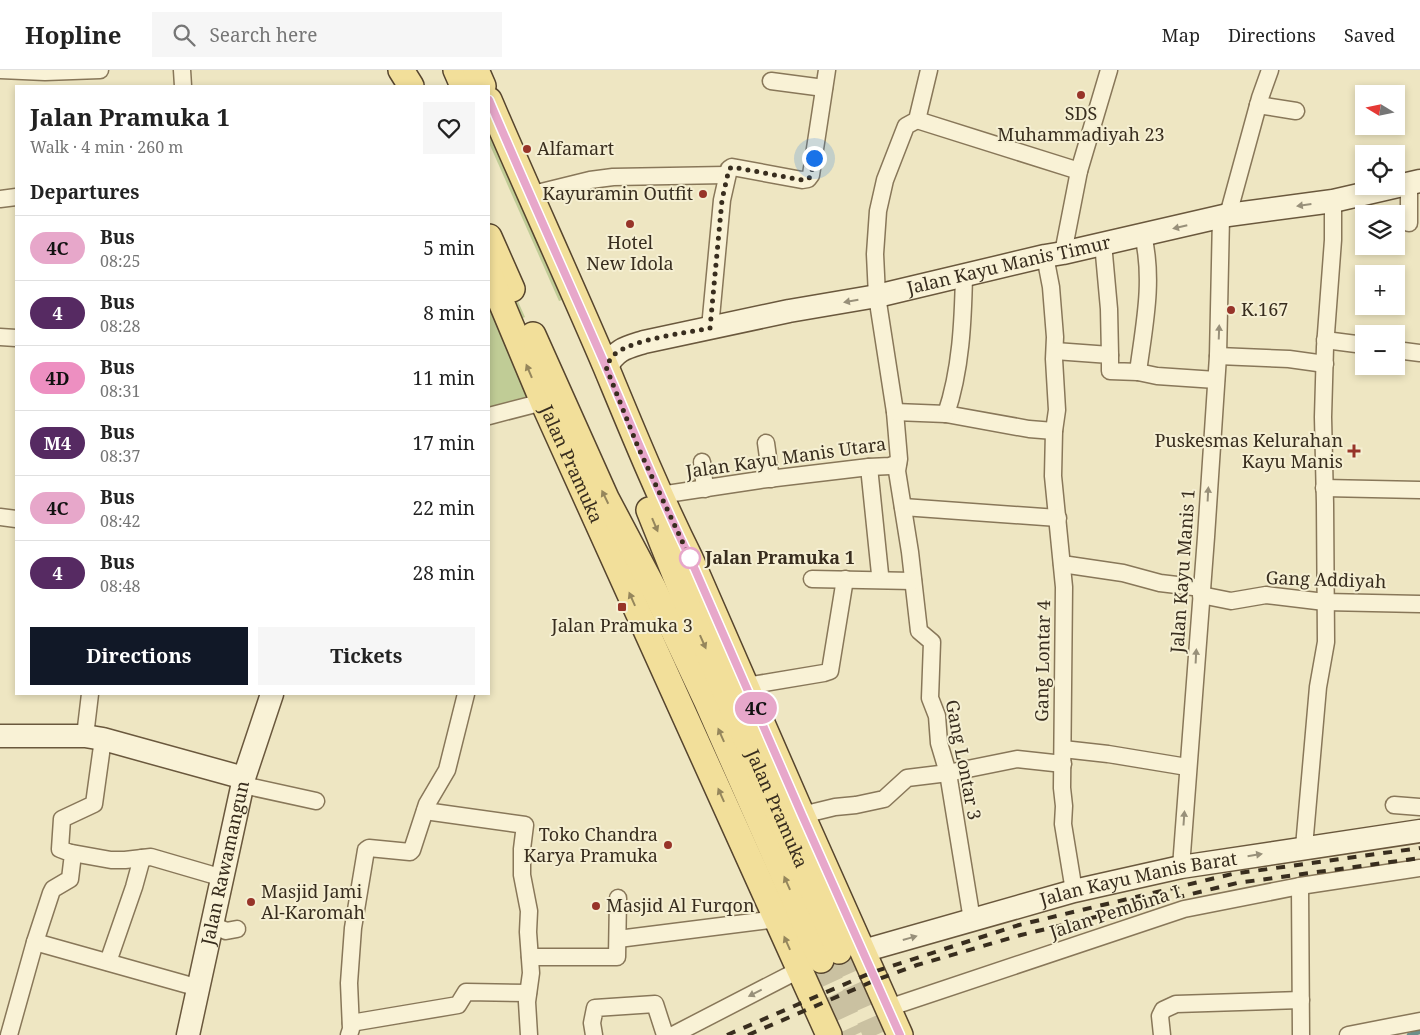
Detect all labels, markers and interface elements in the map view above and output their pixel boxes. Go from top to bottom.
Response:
search box [152,12,502,57]
text: Hopline [25,18,122,51]
icon: search [170,21,198,49]
text: Search here [210,22,317,48]
text: Map [1162,23,1200,47]
text: Directions [1228,23,1316,47]
text: Saved [1344,23,1395,47]
north arrow [1355,85,1405,135]
map controls [1355,85,1405,375]
marker: SDS Muhammadiyah 23 [1075,89,1087,101]
text: Jalan Pramuka 1 [30,100,230,133]
place label: SDS Muhammadiyah 23 [997,101,1165,146]
button: heart [423,102,475,154]
text: Walk · 4 min · 260 m [30,136,183,158]
place label: Alfamart [537,136,614,160]
marker: Alfamart [521,143,533,155]
button: locate [1355,145,1405,195]
your location [802,146,827,171]
text: Departures [30,179,139,205]
place label: Kayuramin Outfit [542,181,693,205]
marker: Kayuramin Outfit [697,188,709,200]
one-way arrow [1296,201,1312,209]
button: layers [1355,205,1405,255]
marker: Hotel New Idola [624,218,636,230]
one-way arrow [1173,223,1188,231]
text: Bus [100,224,135,250]
street label: Jalan Kayu Manis Timur [903,229,1113,300]
place label: Hotel New Idola [586,230,674,275]
text: 5 min [423,235,475,261]
text: 4C [46,236,69,260]
text: 08:25 [100,250,140,272]
button: + [1355,265,1405,315]
text: Bus [100,289,135,315]
one-way arrow [843,297,859,305]
place label: K.167 [1241,297,1288,321]
text: 8 min [423,300,475,326]
text: 4 [52,301,63,325]
marker: K.167 [1225,304,1237,316]
text: 08:28 [100,315,140,337]
one-way arrow [1215,324,1223,340]
button: − [1355,325,1405,375]
text: Bus [100,354,135,380]
one-way arrow [525,364,533,378]
text: 11 min [413,365,475,391]
text: 4D [46,366,69,390]
text: 08:31 [100,380,140,402]
street label: Jalan Pramuka [535,400,609,526]
text: Bus [100,419,135,445]
place label: Puskesmas Kelurahan Kayu Manis [1154,428,1343,473]
text: 17 min [413,430,475,456]
text: M4 [44,431,71,455]
street label: Jalan Kayu Manis Utara [683,431,888,483]
marker: Puskesmas Kelurahan Kayu Manis [1347,444,1361,458]
text: 08:37 [100,445,140,467]
text: Bus [100,484,135,510]
one-way arrow [1205,486,1213,502]
street label: Jalan Kayu Manis 1 [1164,488,1200,655]
one-way arrow [601,490,610,505]
text: 22 min [413,495,475,521]
text: 4C [46,496,69,520]
text: 08:42 [100,510,140,532]
one-way arrow [652,518,660,532]
place label: Jalan Pramuka 1 [704,545,855,569]
marker: Jalan Pramuka 1 [679,547,701,569]
text: Bus [100,549,135,575]
text: 28 min [413,560,475,586]
text: 4 [52,561,63,585]
street label: Gang Addiyah [1265,565,1387,593]
text: 08:48 [100,575,140,597]
one-way arrow [628,592,636,606]
street label: Gang Lontar 4 [1029,600,1055,722]
marker: Jalan Pramuka 3 [616,601,628,613]
place label: Jalan Pramuka 3 [550,613,693,637]
button: Directions [30,627,248,685]
button: Tickets [258,627,475,685]
one-way arrow [700,635,708,649]
one-way arrow [1193,648,1201,664]
line badge: 4C [734,692,778,724]
text: 4C [745,696,767,720]
street label: Gang Lontar 3 [941,698,987,822]
one-way arrow [717,728,725,742]
street label: Jalan Pramuka [741,745,814,871]
street label: Jalan Rawamangun [195,778,254,948]
one-way arrow [716,787,725,802]
one-way arrow [1180,810,1188,826]
place label: Toko Chandra Karya Pramuka [524,822,658,867]
marker: Toko Chandra Karya Pramuka [662,839,674,851]
street label: Jalan Kayu Manis Barat [1036,846,1239,911]
one-way arrow [1247,851,1263,859]
one-way arrow [783,876,791,890]
place label: Masjid Jami Al-Karomah [261,879,365,924]
street label: Jalan Pembina I [1045,879,1183,944]
place label: Masjid Al Furqon [606,893,755,917]
marker: Masjid Jami Al-Karomah [245,896,257,908]
marker: Masjid Al Furqon [590,900,602,912]
one-way arrow [903,933,918,941]
one-way arrow [783,936,791,950]
one-way arrow [748,989,763,997]

